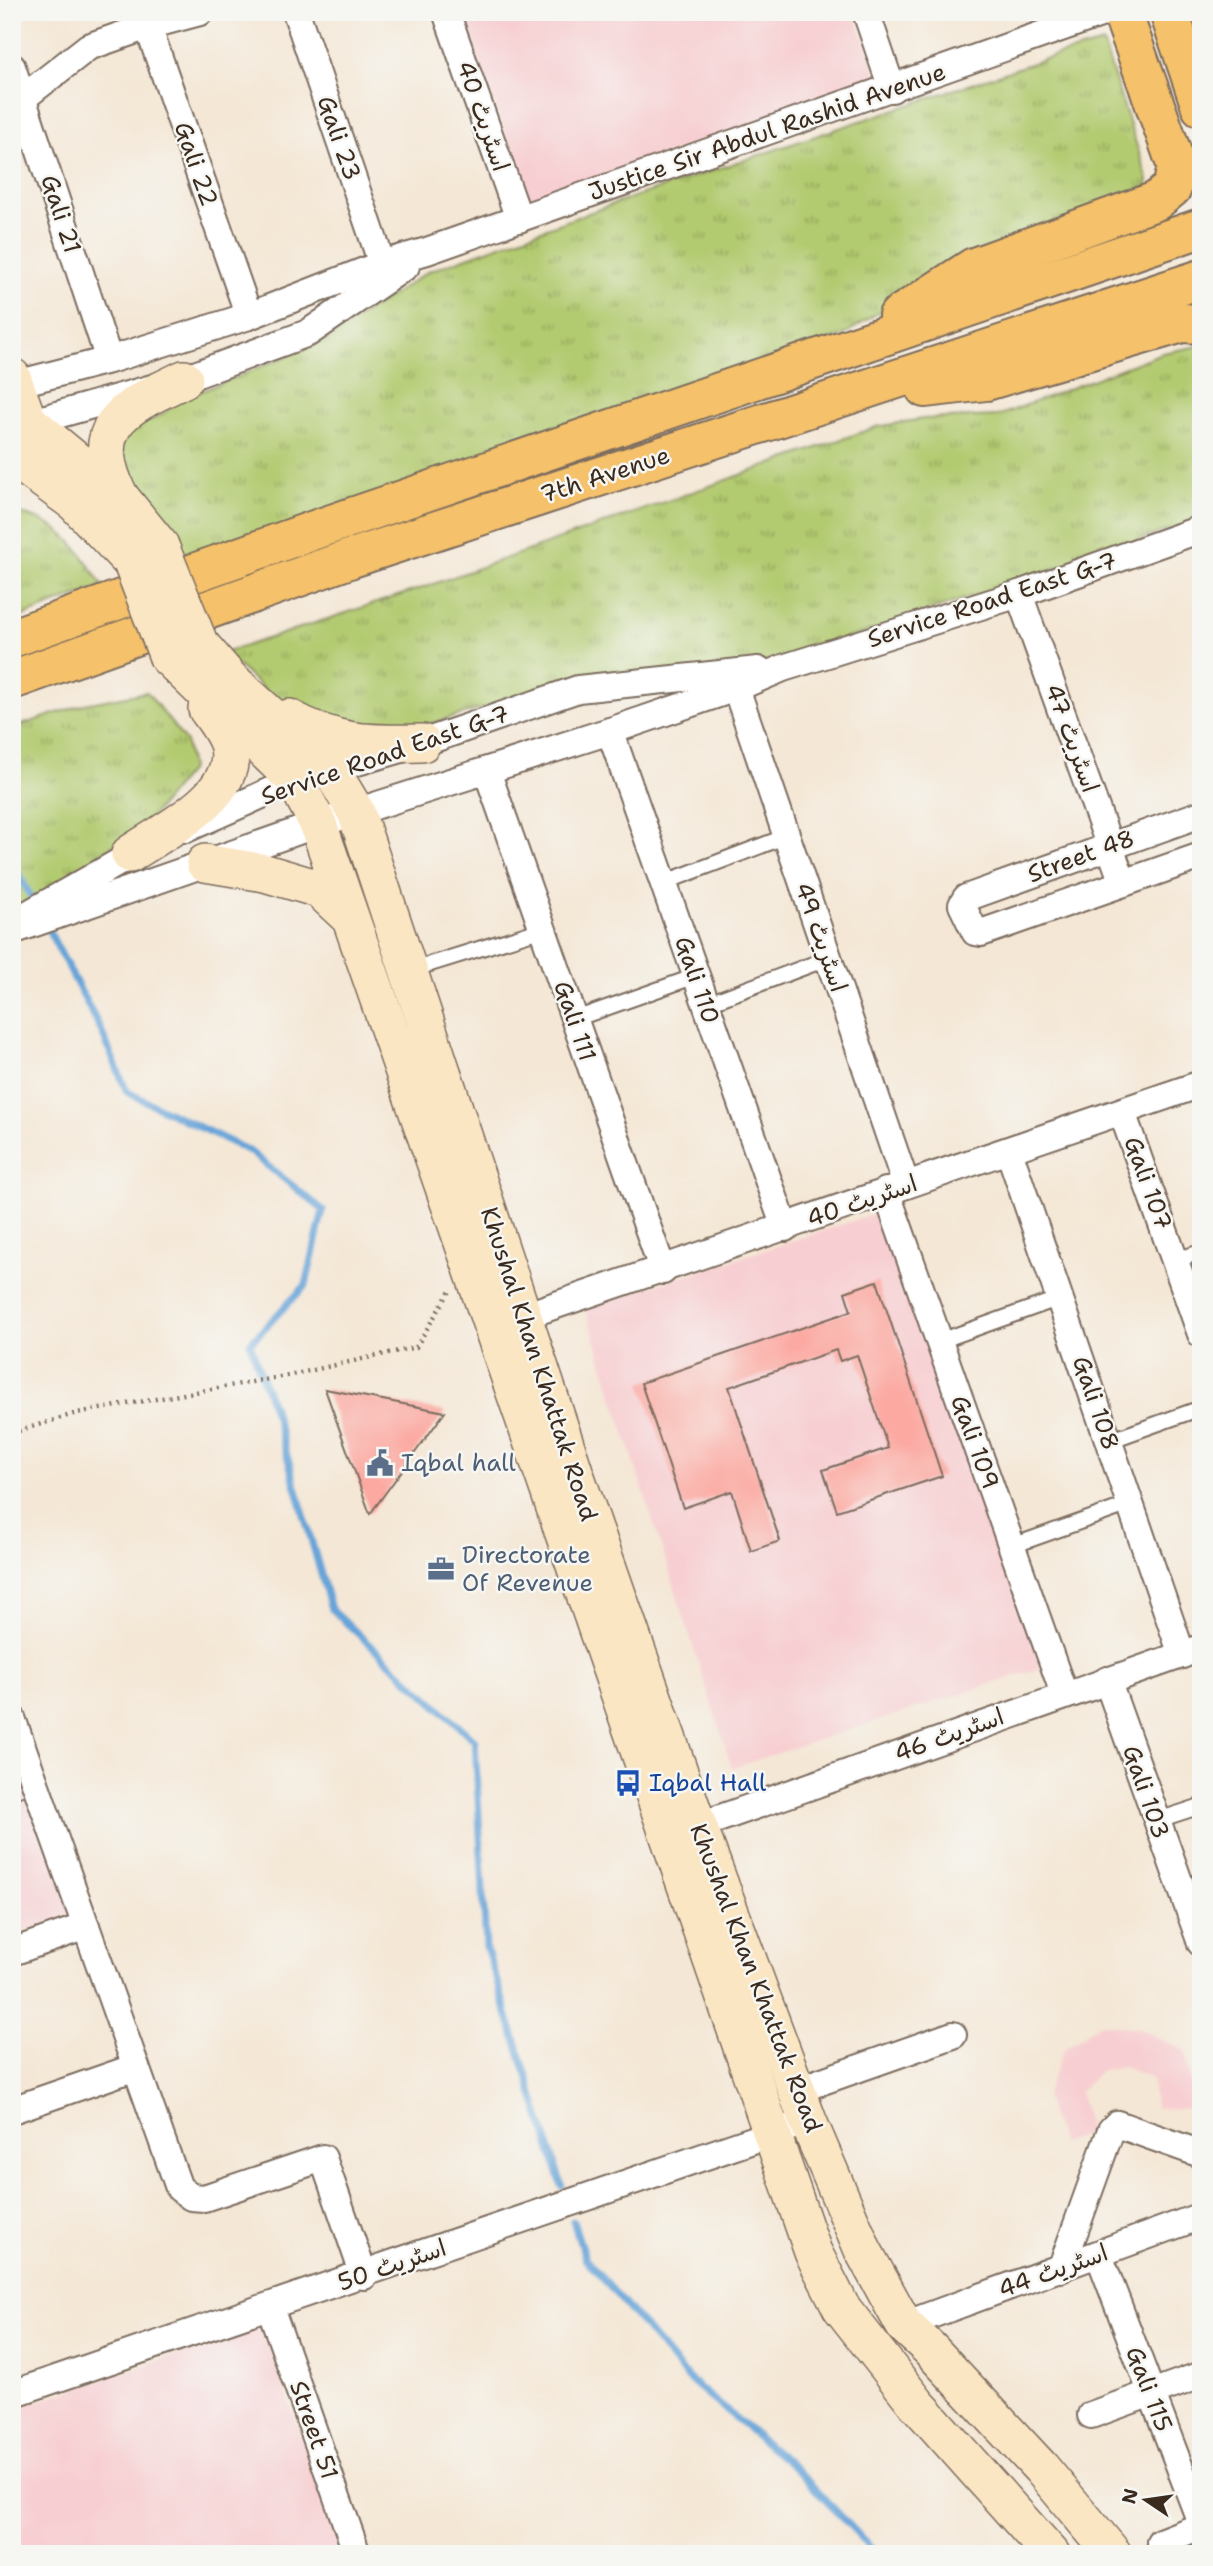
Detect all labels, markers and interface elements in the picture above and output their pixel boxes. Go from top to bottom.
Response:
street label: اسٹریٹ 40 [449,56,517,176]
street label: Justice Sir Abdul Rashid Avenue [584,56,950,208]
street label: Gali 23 [310,91,368,185]
street label: Gali 22 [167,117,225,211]
street label: Gali 21 [33,171,89,257]
street label: 7th Avenue [536,439,674,511]
street label: Service Road East G-7 [863,545,1121,655]
street label: اسٹریٹ 47 [1038,679,1106,797]
street label: Service Road East G-7 [257,698,513,812]
street label: Street 48 [1023,822,1139,890]
street label: اسٹریٹ 49 [787,878,855,996]
street label: Gali 110 [667,932,727,1028]
street label: Gali 111 [546,976,604,1066]
street label: Gali 107 [1116,1132,1180,1234]
street label: اسٹریٹ 40 [802,1167,922,1235]
street label: Khushal Khan Khattak Road [473,1203,605,1525]
street label: Gali 108 [1065,1352,1127,1454]
street label: Gali 109 [943,1391,1007,1493]
place label: Iqbal hall [401,1447,516,1479]
public building icon: Iqbal hall [365,1448,395,1478]
place label: Directorate Of Revenue [462,1539,593,1599]
office icon: Directorate Of Revenue [426,1554,456,1584]
street label: اسٹریٹ 46 [890,1700,1008,1770]
street label: Gali 103 [1115,1741,1177,1843]
place label: Iqbal Hall [649,1767,767,1799]
bus stop icon: Iqbal Hall [613,1768,643,1798]
street label: Khushal Khan Khattak Road [682,1819,830,2137]
street label: اسٹریٹ 50 [334,2232,450,2298]
street label: اسٹریٹ 44 [994,2236,1112,2306]
street label: Gali 115 [1118,2342,1180,2436]
street label: Street 51 [282,2376,346,2484]
north arrow [1112,2464,1182,2534]
text: N [1116,2486,1144,2506]

